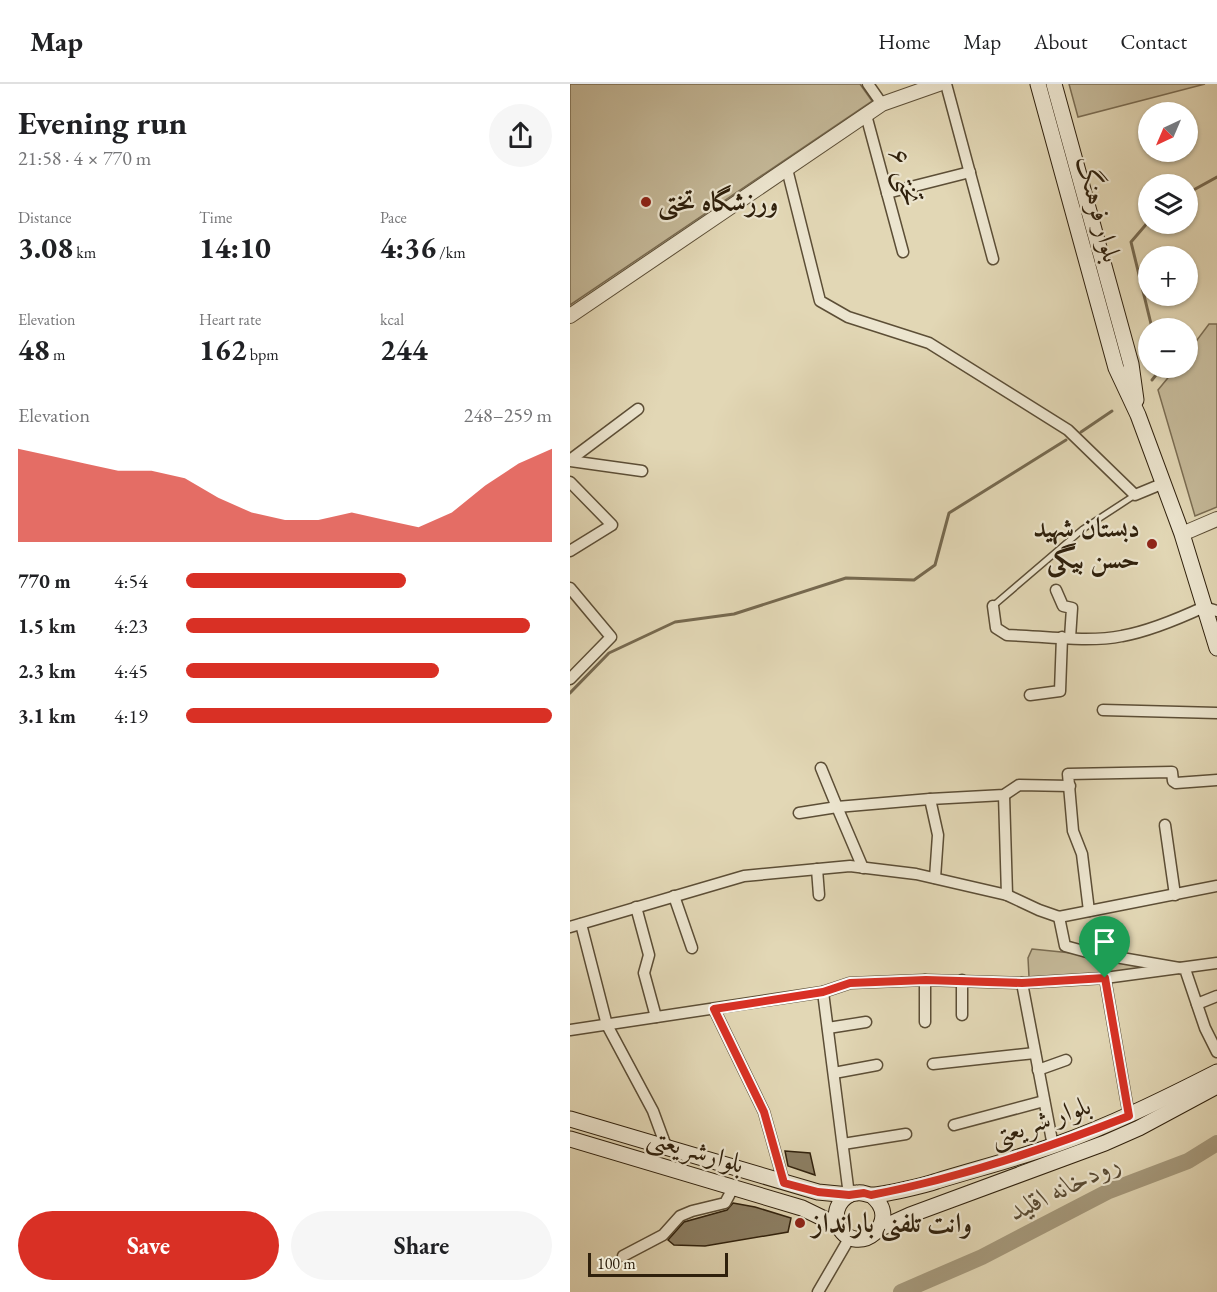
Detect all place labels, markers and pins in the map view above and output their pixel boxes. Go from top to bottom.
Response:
place label: ورزشگاه تختی [658,184,778,221]
marker: ورزشگاه تختی [639,195,653,209]
place label: دبستان شهید حسن بیگی [1033,510,1140,578]
marker: دبستان شهید حسن بیگی [1145,537,1159,551]
pin [1079,916,1130,978]
place label: وانت تلفنی بارانداز [809,1205,972,1242]
marker: وانت تلفنی بارانداز [793,1216,807,1230]

